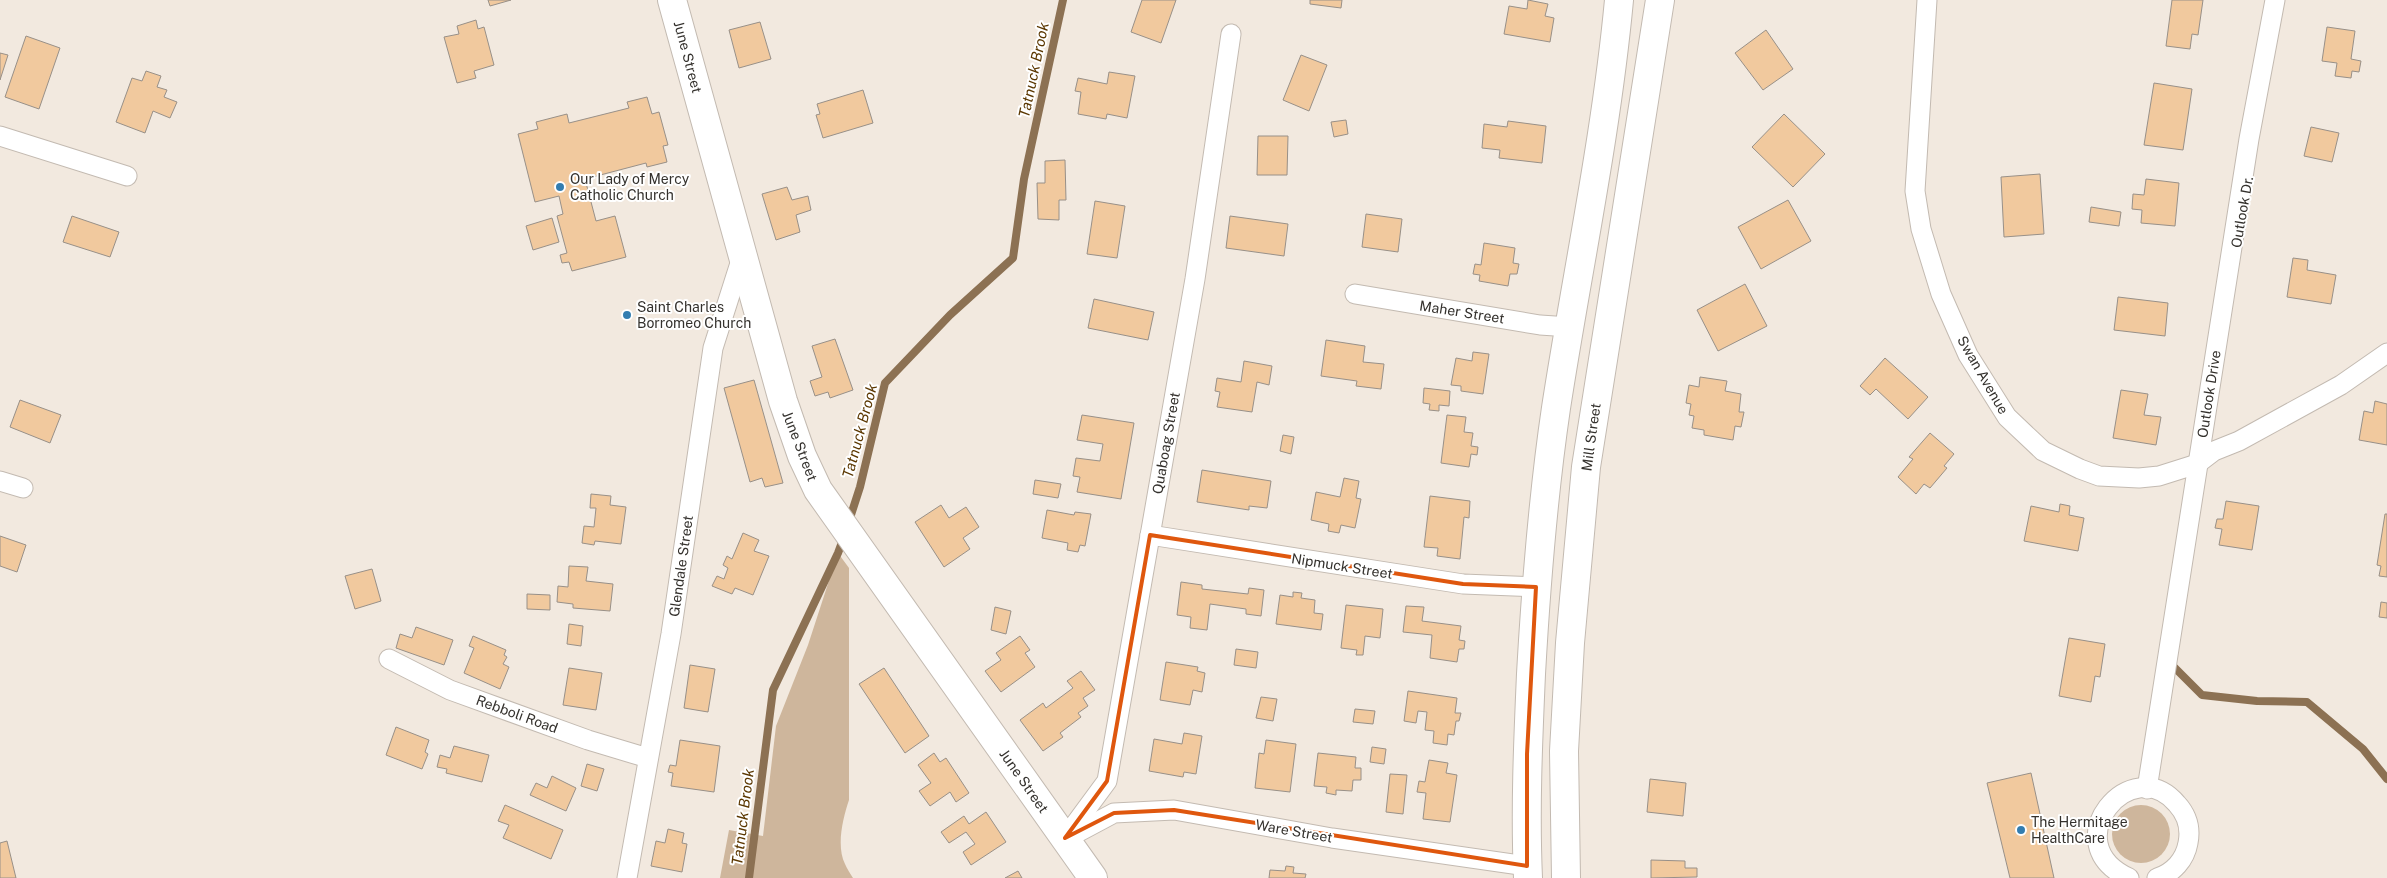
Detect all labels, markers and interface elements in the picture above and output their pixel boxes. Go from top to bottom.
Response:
street label: June Street [671,19,705,95]
water label: Tatnuck Brook [1015,20,1052,119]
place label: Our Lady of Mercy Catholic Church [570,171,690,203]
street label: Outlook Dr. [2228,175,2256,249]
marker: Our Lady of Mercy Catholic Church [554,181,566,193]
street label: Maher Street [1418,297,1506,327]
place label: Saint Charles Borromeo Church [637,299,751,331]
marker: Saint Charles Borromeo Church [621,309,633,321]
street label: Swan Avenue [1954,333,2012,417]
street label: Outlook Drive [2194,349,2224,439]
water label: Tatnuck Brook [839,381,880,480]
street label: Quaboag Street [1149,391,1183,495]
street label: Mill Street [1578,402,1604,472]
street label: June Street [779,409,821,483]
street label: Glendale Street [666,514,696,618]
street label: Nipmuck Street [1290,550,1394,582]
street label: Rebboli Road [474,692,560,736]
street label: June Street [996,746,1052,816]
water label: Tatnuck Brook [728,767,757,866]
place label: The Hermitage HealthCare [2031,814,2128,846]
street label: Ware Street [1254,816,1334,846]
marker: The Hermitage HealthCare [2015,824,2027,836]

